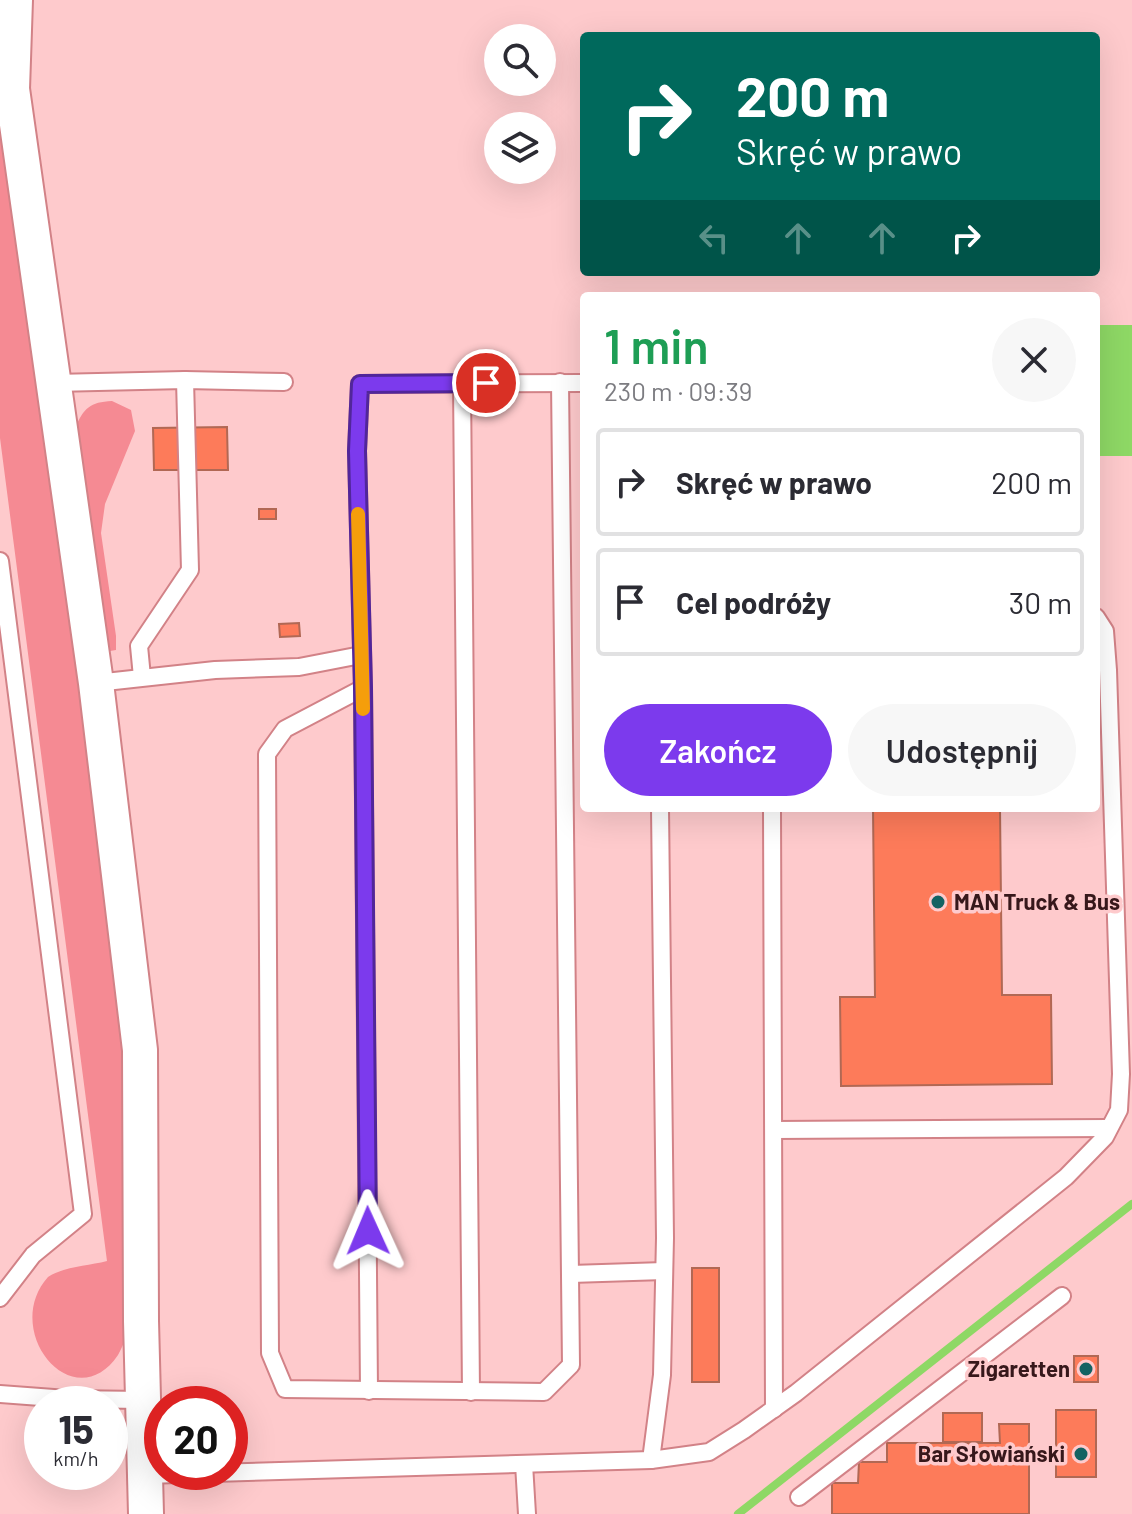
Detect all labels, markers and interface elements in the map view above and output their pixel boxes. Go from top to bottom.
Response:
map controls [484,24,556,184]
button: search [484,24,556,96]
text: 200 m [736,61,889,128]
icon: right [604,64,708,168]
button: layers [484,112,556,184]
text: Skręć w prawo [736,129,962,172]
icon: left [692,216,736,260]
icon: ahead [776,216,820,260]
icon: ahead [860,216,904,260]
icon: right [944,216,988,260]
text: 1 min [604,316,709,374]
button: close [992,318,1076,402]
pin [452,349,520,417]
icon: arrive [464,361,508,405]
text: 230 m · 09:39 [604,375,752,406]
icon: right [608,460,652,504]
text: Skręć w prawo [676,464,872,500]
text: 200 m [991,464,1072,500]
icon: arrive [608,580,652,624]
text: Cel podróży [676,584,831,620]
text: 30 m [1009,584,1072,620]
button: Zakończ [604,704,832,796]
button: Udostępnij [848,704,1076,796]
place label: MAN Truck & Bus [954,888,1120,914]
marker: MAN Truck & Bus [929,893,947,911]
position arrow [326,1189,410,1273]
place label: Zigaretten [968,1355,1070,1381]
marker: Zigaretten [1077,1360,1095,1378]
speed limit sign: 20 [144,1386,248,1490]
text: 15 [58,1404,94,1452]
place label: Bar Słowiański [918,1440,1065,1466]
marker: Bar Słowiański [1072,1445,1090,1463]
text: km/h [53,1446,99,1470]

